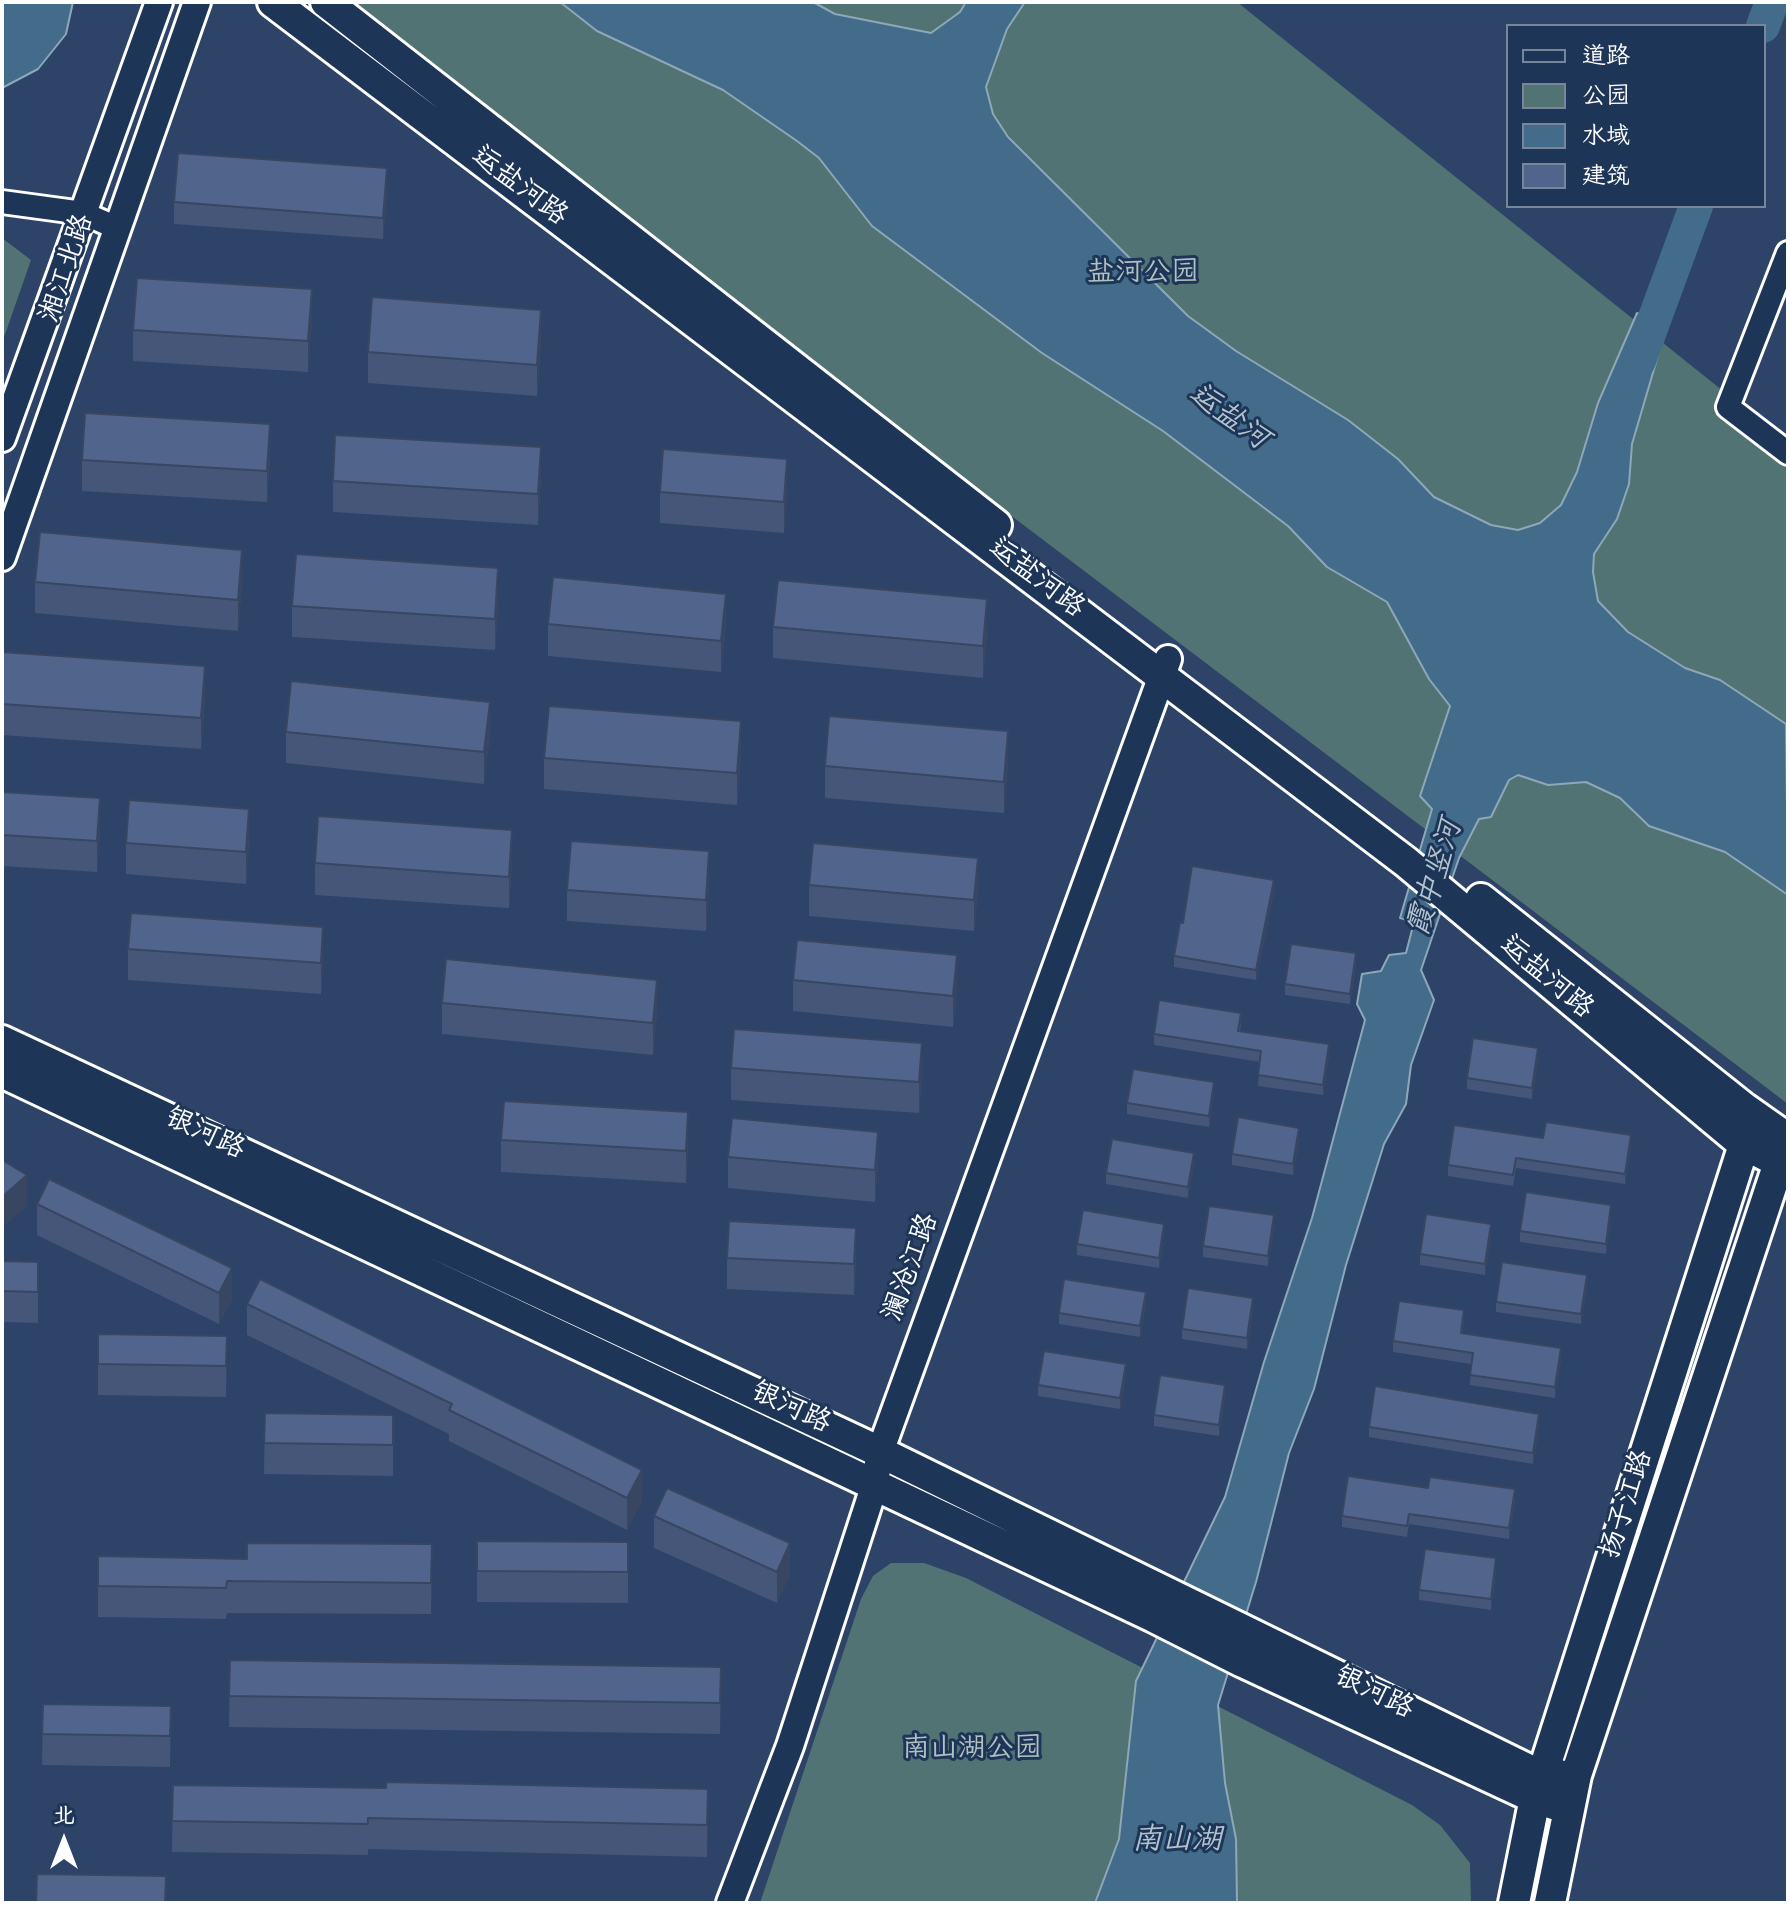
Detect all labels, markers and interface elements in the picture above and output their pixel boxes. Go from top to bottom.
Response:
legend [1506,24,1766,208]
text: 道路 [1582,40,1630,75]
text: 公园 [1582,80,1630,115]
text: 水域 [1582,120,1630,155]
street label: 运盐河路 [463,141,573,235]
text: 建筑 [1582,160,1630,195]
street label: 湘江北路 [35,211,103,327]
park label: 盐河公园 [1087,258,1199,292]
water label: 运盐河 [1180,378,1274,460]
street label: 运盐河路 [980,533,1090,627]
water label: 霞中竖河 [1403,816,1473,942]
street label: 运盐河路 [1491,930,1599,1028]
street label: 银河路 [159,1103,249,1169]
street label: 澜沧江路 [878,1210,948,1326]
street label: 银河路 [745,1377,835,1443]
street label: 扬子江路 [1596,1447,1662,1563]
street label: 银河路 [1328,1661,1418,1729]
park label: 南山湖公园 [902,1734,1042,1768]
north arrow [24,1801,104,1881]
text: 北 [53,1801,75,1833]
water label: 南山湖 [1132,1825,1222,1861]

